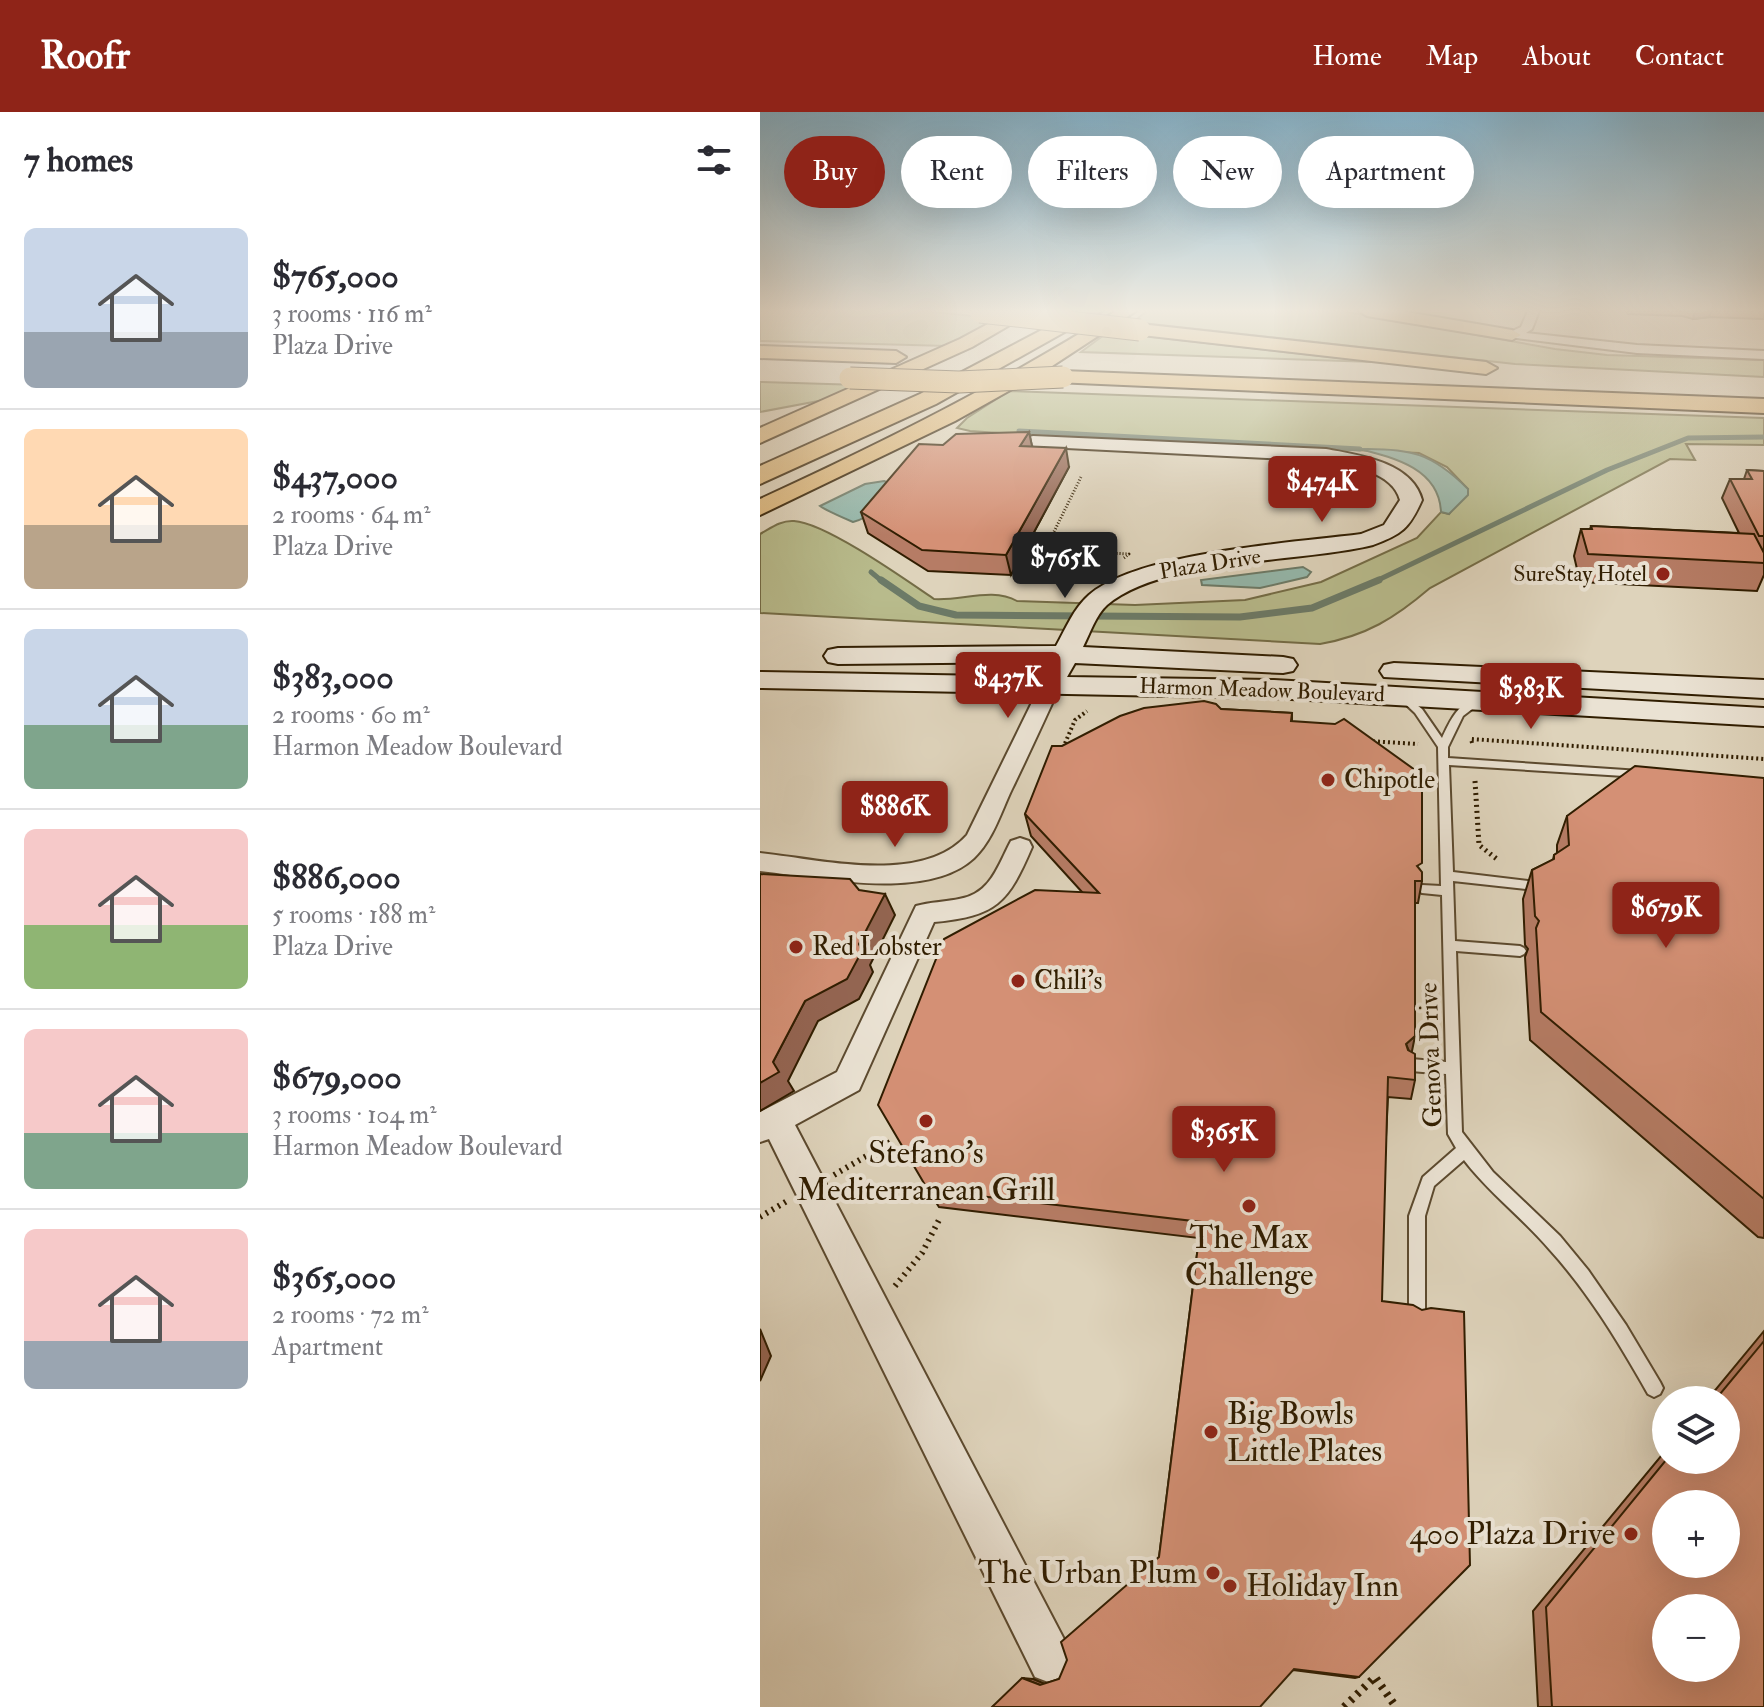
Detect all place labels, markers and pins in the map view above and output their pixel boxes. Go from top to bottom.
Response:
pin: $474K [1266,456,1378,524]
pin: $765K [1009,532,1121,600]
place label: SureStay Hotel [1513,560,1647,588]
marker: SureStay Hotel [1654,565,1672,583]
pin: $437K [952,652,1064,720]
pin: $383K [1475,663,1587,731]
place label: Chipotle [1344,764,1435,797]
marker: Chipotle [1319,771,1337,789]
pin: $886K [839,781,951,849]
pin: $679K [1610,882,1722,950]
place label: Red Lobster [812,931,942,963]
marker: Red Lobster [787,938,805,956]
place label: Chili's [1034,965,1102,997]
marker: Chili's [1009,972,1027,990]
pin: $365K [1168,1106,1280,1174]
marker: Stefano's Mediterranean Grill [917,1112,935,1130]
place label: Stefano's Mediterranean Grill [797,1133,1055,1210]
marker: The Max Challenge [1240,1197,1258,1215]
place label: The Max Challenge [1185,1218,1313,1295]
place label: Big Bowls Little Plates [1227,1394,1382,1471]
marker: Big Bowls Little Plates [1202,1423,1220,1441]
place label: 400 Plaza Drive [1409,1514,1615,1554]
marker: 400 Plaza Drive [1622,1525,1640,1543]
place label: The Urban Plum [978,1553,1197,1593]
marker: The Urban Plum [1204,1564,1222,1582]
place label: Holiday Inn [1246,1566,1399,1606]
marker: Holiday Inn [1221,1577,1239,1595]

